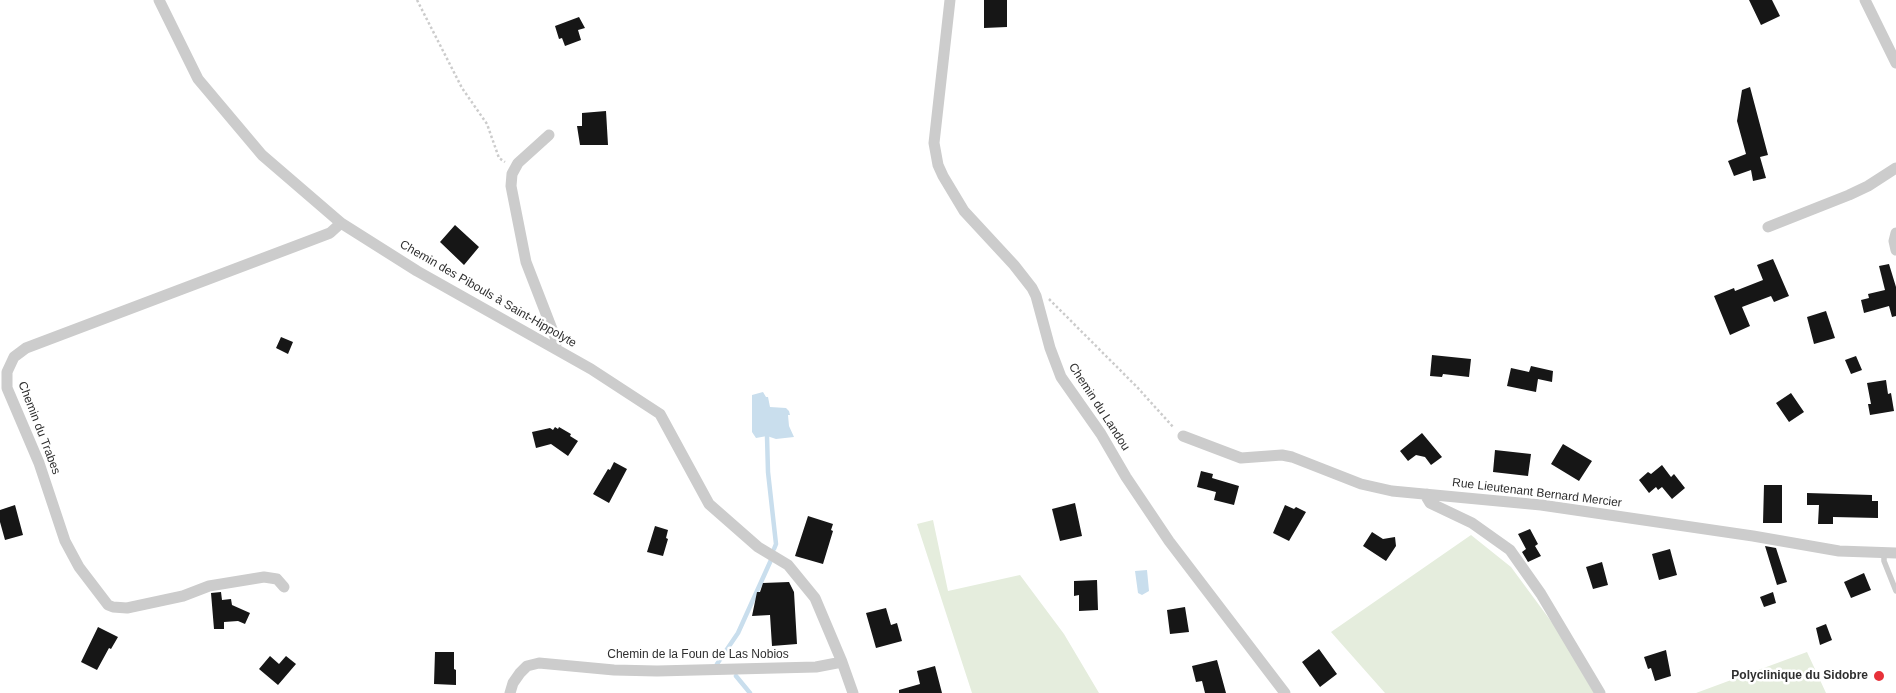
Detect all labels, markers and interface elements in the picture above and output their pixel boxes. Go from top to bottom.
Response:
street label: Chemin des Pibouls à Saint-Hippolyte [397,237,579,351]
street label: Chemin du Landou [1065,361,1133,453]
street label: Chemin du Trabes [15,380,63,476]
street label: Rue Lieutenant Bernard Mercier [1451,475,1623,511]
street label: Chemin de la Foun de Las Nobios [607,648,789,662]
place label: Polyclinique du Sidobre [1731,669,1868,683]
marker: Polyclinique du Sidobre [1872,669,1886,683]

